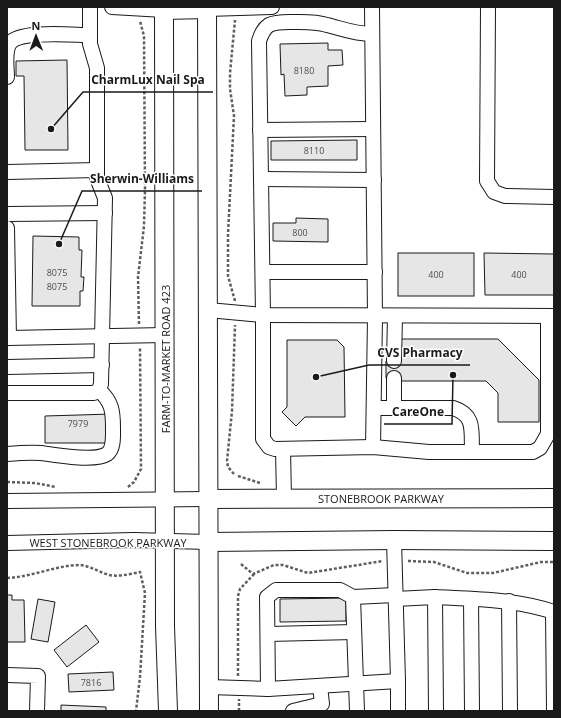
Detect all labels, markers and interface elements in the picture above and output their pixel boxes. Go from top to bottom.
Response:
north arrow [16,16,56,56]
text: N [31,18,40,33]
house number: 8180 [294,64,314,77]
callout: CharmLux Nail Spa [83,68,213,92]
text: CharmLux Nail Spa [91,71,205,88]
house number: 8110 [304,144,324,157]
callout: Sherwin-Williams [82,167,202,191]
text: Sherwin-Williams [90,170,194,187]
house number: 800 [292,226,308,239]
house number: 8075 [47,266,67,279]
house number: 400 [428,268,444,281]
house number: 400 [511,268,527,281]
house number: 8075 [47,280,67,293]
street label: FARM-TO-MARKET ROAD 423 [158,285,173,433]
callout: CVS Pharmacy [369,341,470,365]
text: CVS Pharmacy [377,344,463,361]
callout: CareOne [384,400,452,424]
text: CareOne [392,403,444,420]
house number: 7979 [68,417,88,430]
street label: STONEBROOK PARKWAY [318,491,445,506]
street label: WEST STONEBROOK PARKWAY [29,535,187,550]
house number: 7816 [81,676,101,689]

